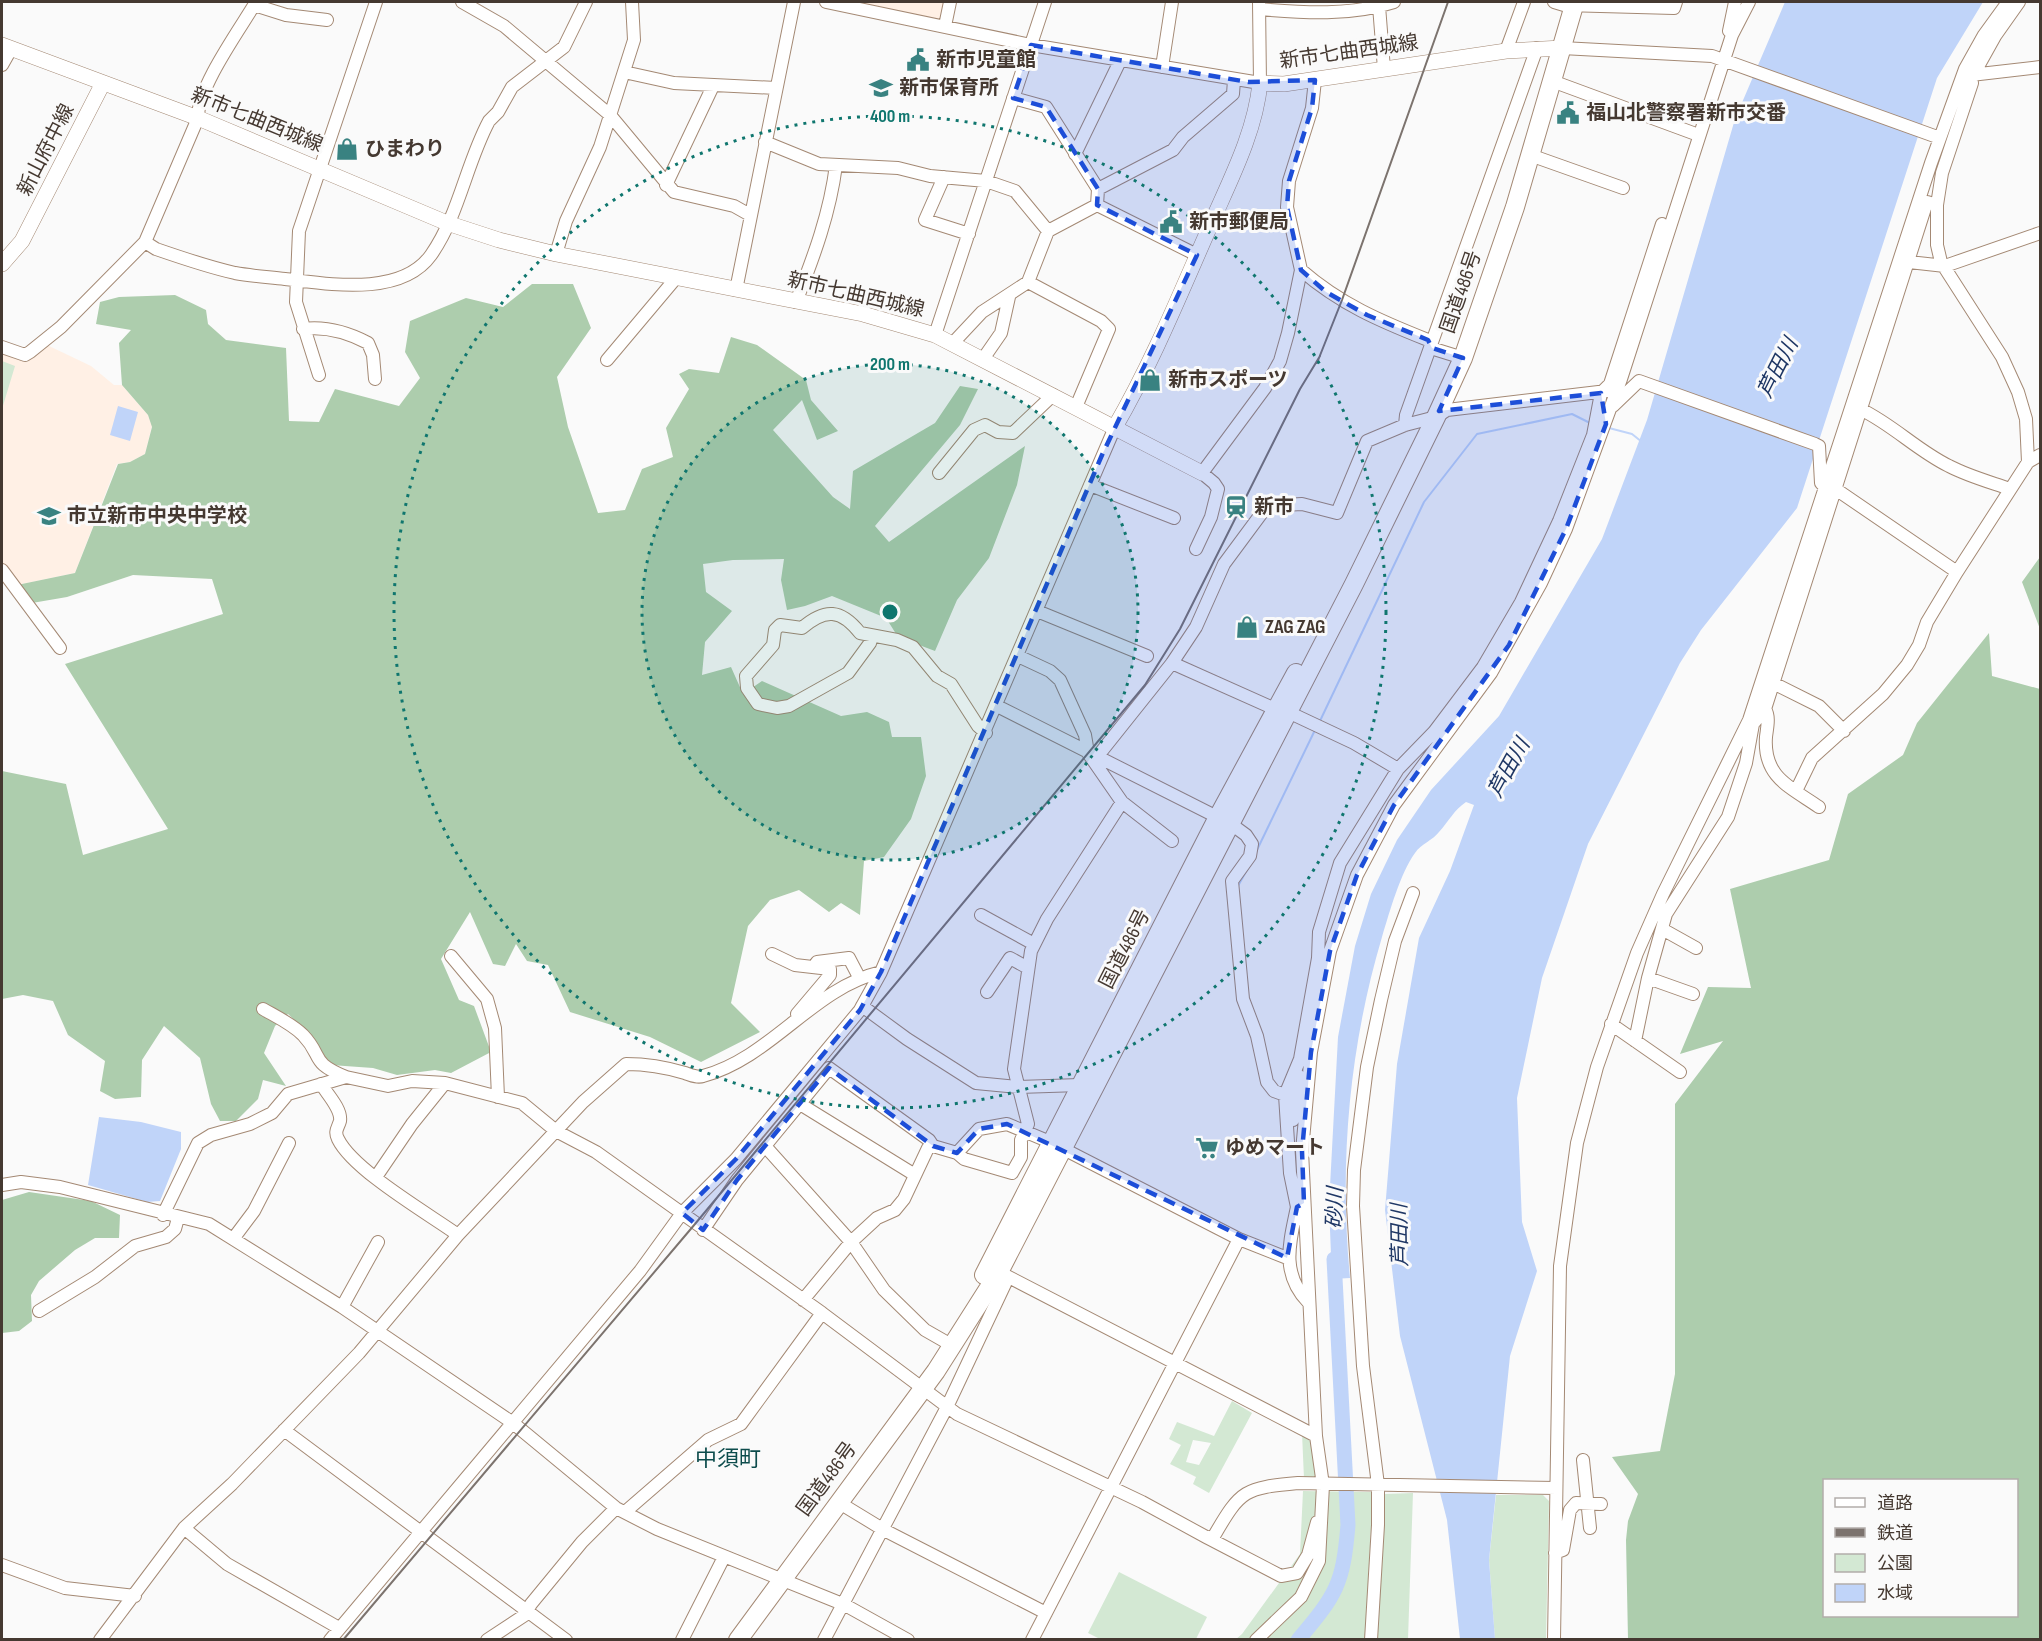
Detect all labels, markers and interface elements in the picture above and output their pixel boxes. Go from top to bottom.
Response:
street label: 新市七曲西城線 [1278,30,1420,74]
public building icon: 新市児童館 [905,47,931,73]
place label: 新市児童館 [936,48,1036,72]
school or university icon: 新市保育所 [868,75,894,101]
place label: 新市保育所 [899,76,999,100]
street label: 新市七曲西城線 [188,83,326,157]
street label: 新山府中線 [13,100,79,200]
public building icon: 福山北警察署新市交番 [1555,100,1581,126]
place label: 福山北警察署新市交番 [1586,101,1786,125]
text: 400 m [870,106,910,127]
shop icon: ひまわり [334,136,360,162]
place label: ひまわり [365,137,445,161]
public building icon: 新市郵便局 [1158,209,1184,235]
place label: 新市郵便局 [1189,210,1289,234]
street label: 国道486号 [1436,247,1486,337]
street label: 新市七曲西城線 [785,268,927,322]
water label: 芦田川 [1753,332,1804,402]
text: 200 m [870,354,910,375]
shop icon: 新市スポーツ [1137,367,1163,393]
place label: 新市スポーツ [1168,368,1288,392]
station icon: 新市 [1223,494,1249,520]
place label: 新市 [1254,495,1294,519]
school or university icon: 市立新市中央中学校 [36,503,62,529]
place label: 市立新市中央中学校 [67,504,247,528]
centre of rings [880,602,900,622]
shop icon: ZAG ZAG [1234,614,1260,640]
place label: ZAG ZAG [1265,615,1326,639]
water label: 芦田川 [1483,733,1536,802]
street label: 国道486号 [1095,905,1155,993]
supermarket icon: ゆめマート [1194,1135,1220,1161]
place label: ゆめマート [1225,1136,1325,1160]
water label: 砂川 [1322,1185,1348,1229]
water label: 芦田川 [1387,1201,1413,1267]
street label: 国道486号 [792,1437,862,1521]
district label: 中須町 [695,1446,761,1473]
legend [1823,1479,2018,1617]
text: 道路 [1877,1493,1913,1514]
text: 鉄道 [1877,1523,1913,1544]
text: 公園 [1877,1553,1913,1574]
text: 水域 [1877,1583,1913,1604]

